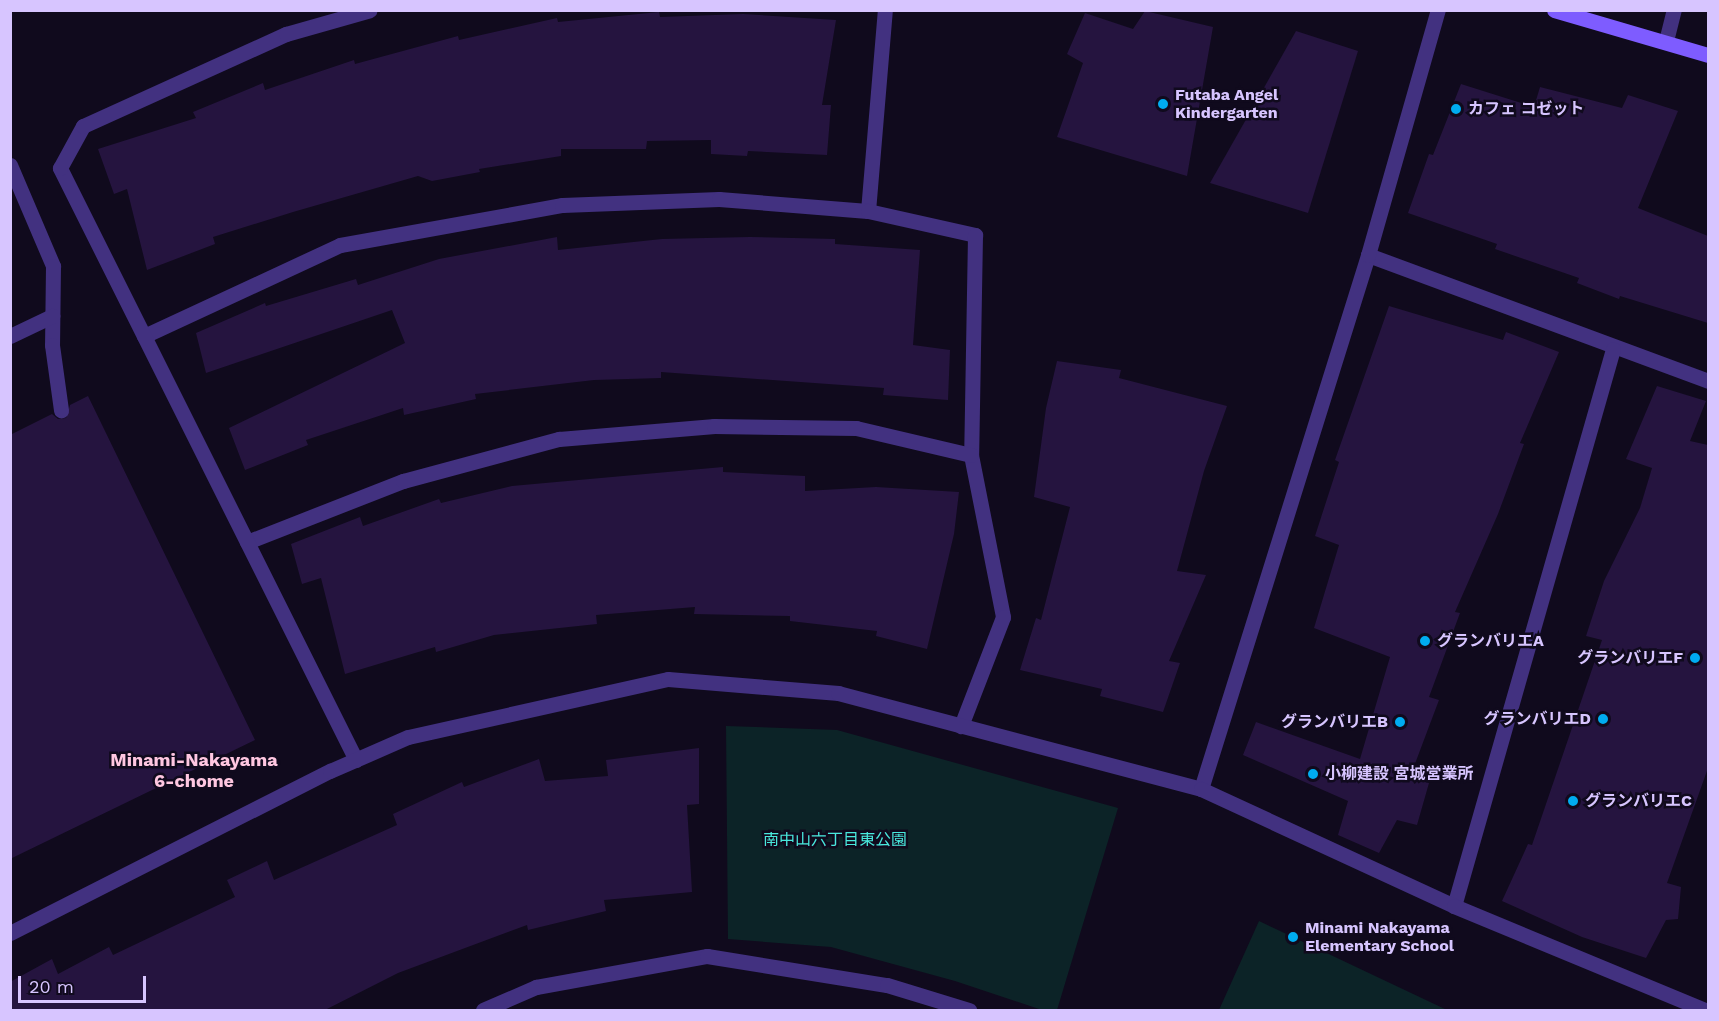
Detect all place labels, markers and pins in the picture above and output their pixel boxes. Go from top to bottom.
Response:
place label: Futaba Angel Kindergarten [1175,85,1279,123]
marker: Futaba Angel Kindergarten [1156,97,1170,111]
place label: カフェ コゼット [1468,99,1585,119]
marker: カフェ コゼット [1449,102,1463,116]
place label: グランバリエA [1437,631,1544,651]
marker: グランバリエA [1418,634,1432,648]
place label: グランバリエF [1577,648,1683,668]
marker: グランバリエF [1688,651,1702,665]
place label: グランバリエD [1484,709,1591,729]
place label: グランバリエB [1281,712,1388,732]
marker: グランバリエD [1596,712,1610,726]
marker: グランバリエB [1393,715,1407,729]
place label: 小柳建設 宮城営業所 [1325,764,1474,784]
marker: 小柳建設 宮城営業所 [1306,767,1320,781]
place label: グランバリエC [1585,791,1692,811]
marker: グランバリエC [1566,794,1580,808]
place label: Minami Nakayama Elementary School [1305,918,1454,956]
marker: Minami Nakayama Elementary School [1286,930,1300,944]

